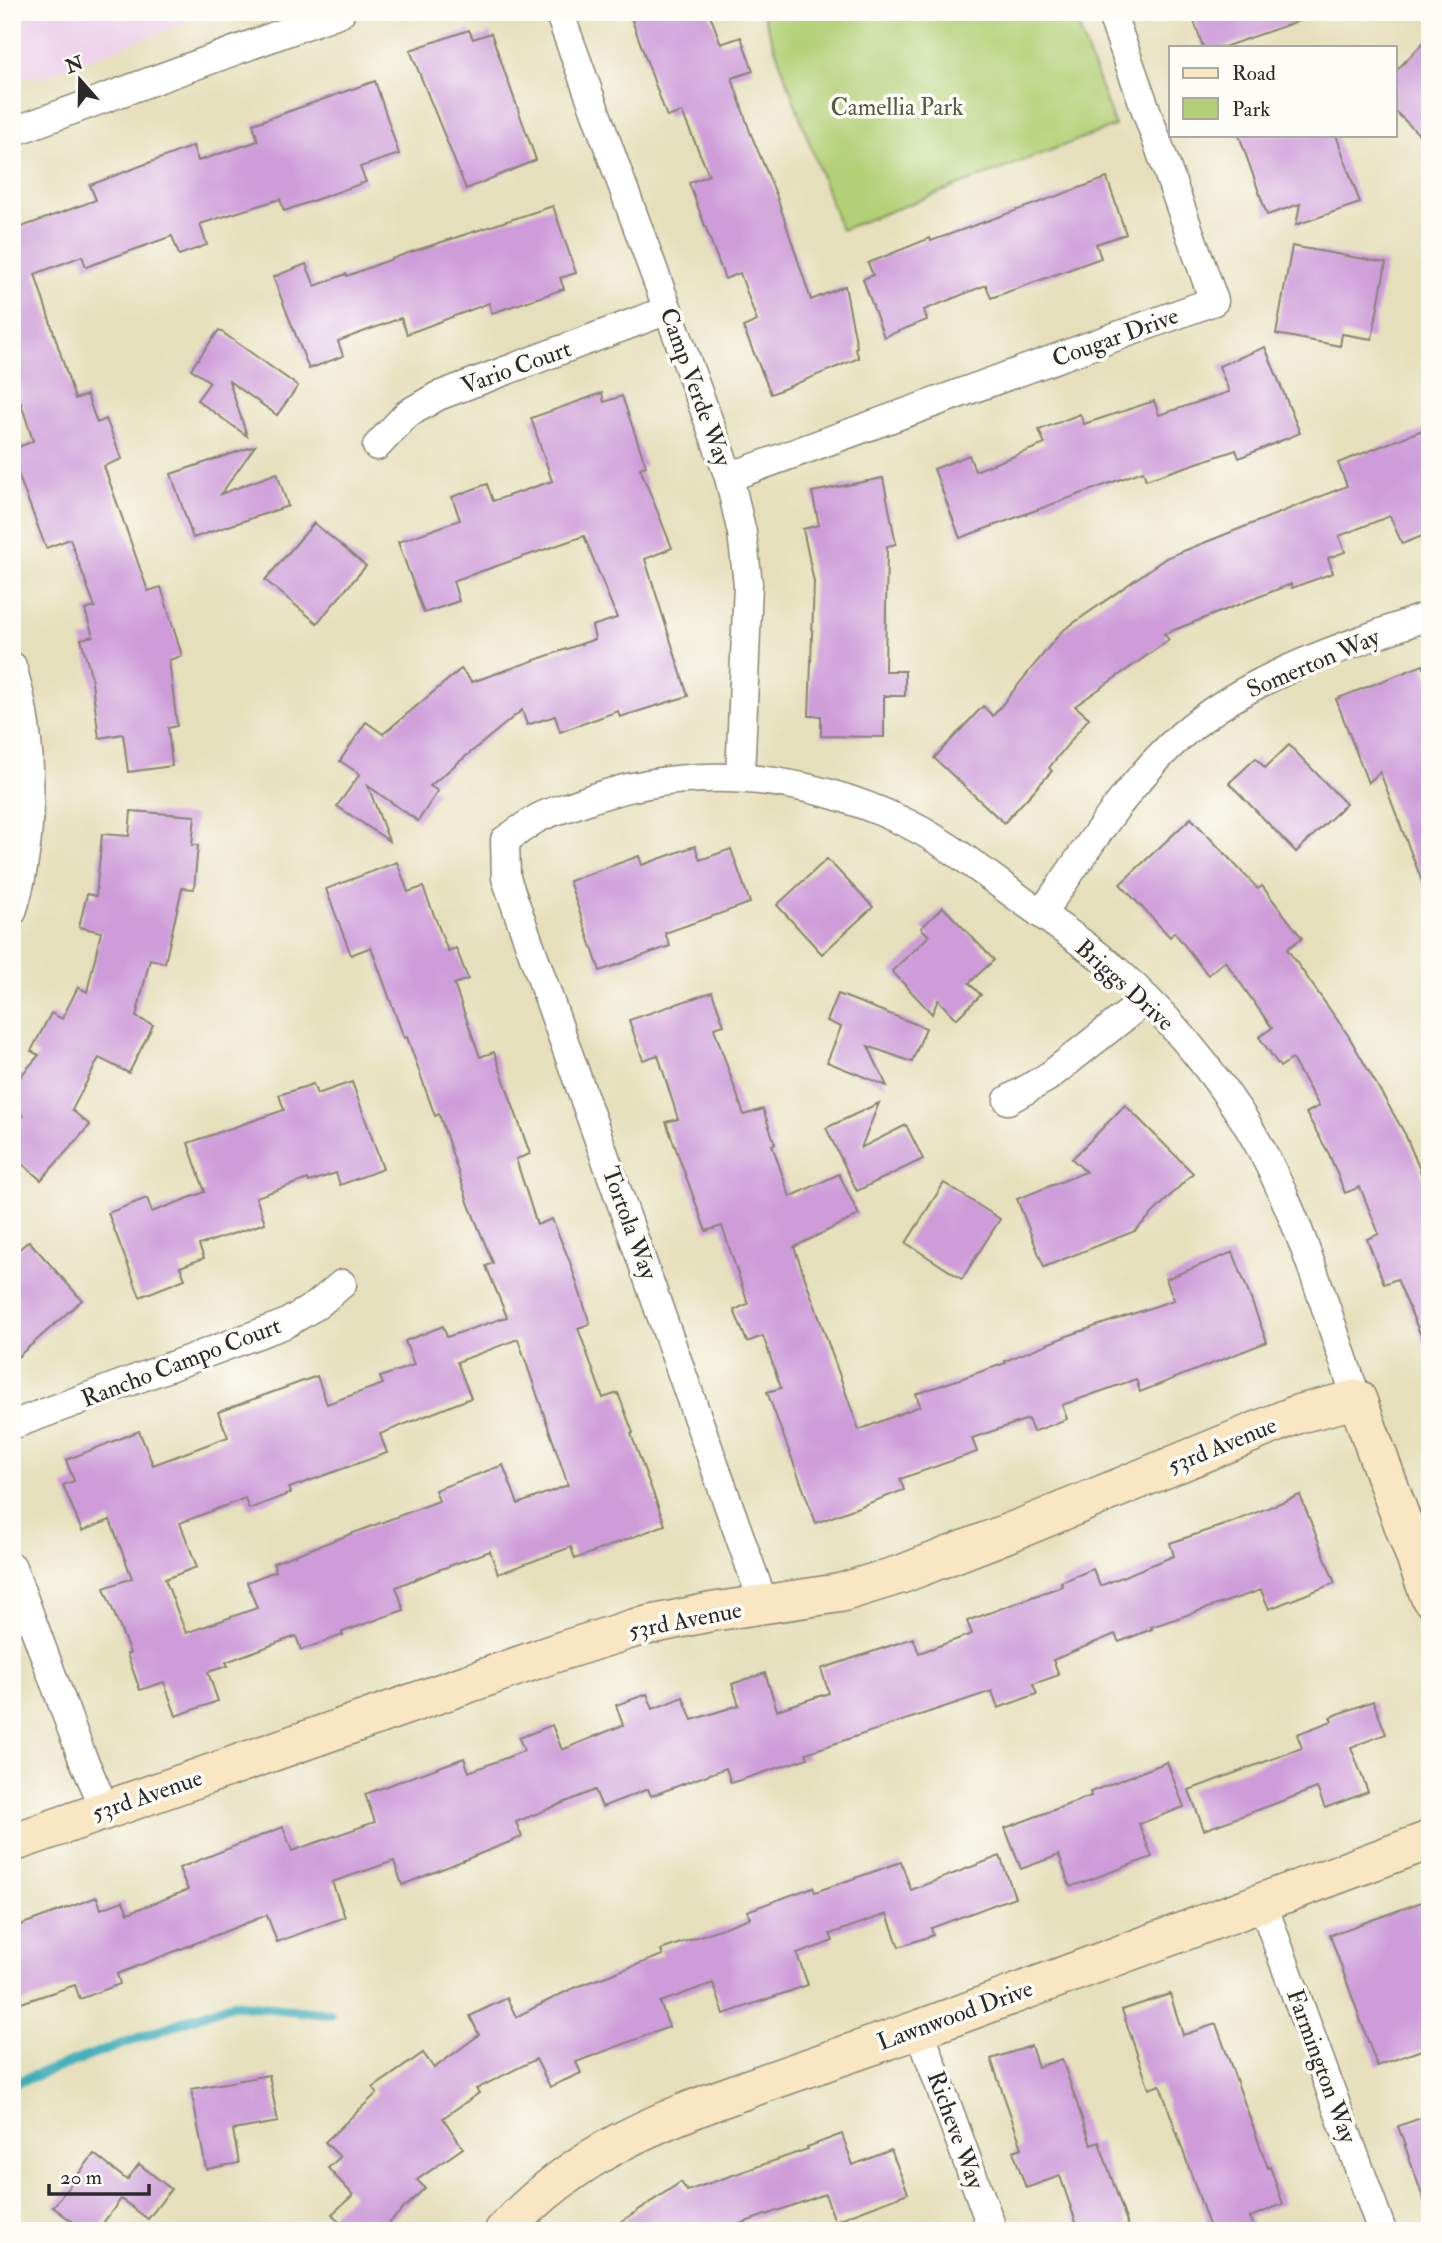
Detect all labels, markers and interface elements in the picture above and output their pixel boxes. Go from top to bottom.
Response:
north arrow [46,46,116,116]
legend [1169,46,1396,136]
text: N [61,50,88,79]
text: Road [1232,60,1277,87]
park label: Camellia Park [830,92,964,123]
text: Park [1232,96,1270,123]
street label: Cougar Drive [1048,300,1183,375]
street label: Camp Verde Way [653,304,739,471]
street label: Vario Court [457,333,576,402]
street label: Somerton Way [1242,621,1385,705]
street label: Briggs Drive [1069,933,1181,1038]
street label: Tortola Way [595,1162,664,1284]
street label: Rancho Campo Court [77,1310,285,1415]
street label: 53rd Avenue [1163,1410,1281,1481]
street label: 53rd Avenue [626,1594,744,1647]
street label: 53rd Avenue [88,1762,207,1829]
street label: Lawnwood Drive [873,1973,1037,2058]
street label: Farmington Way [1279,1985,1364,2148]
street label: Richeve Way [920,2067,991,2194]
scale bar [49,2152,149,2196]
text: 20 m [60,2164,102,2191]

